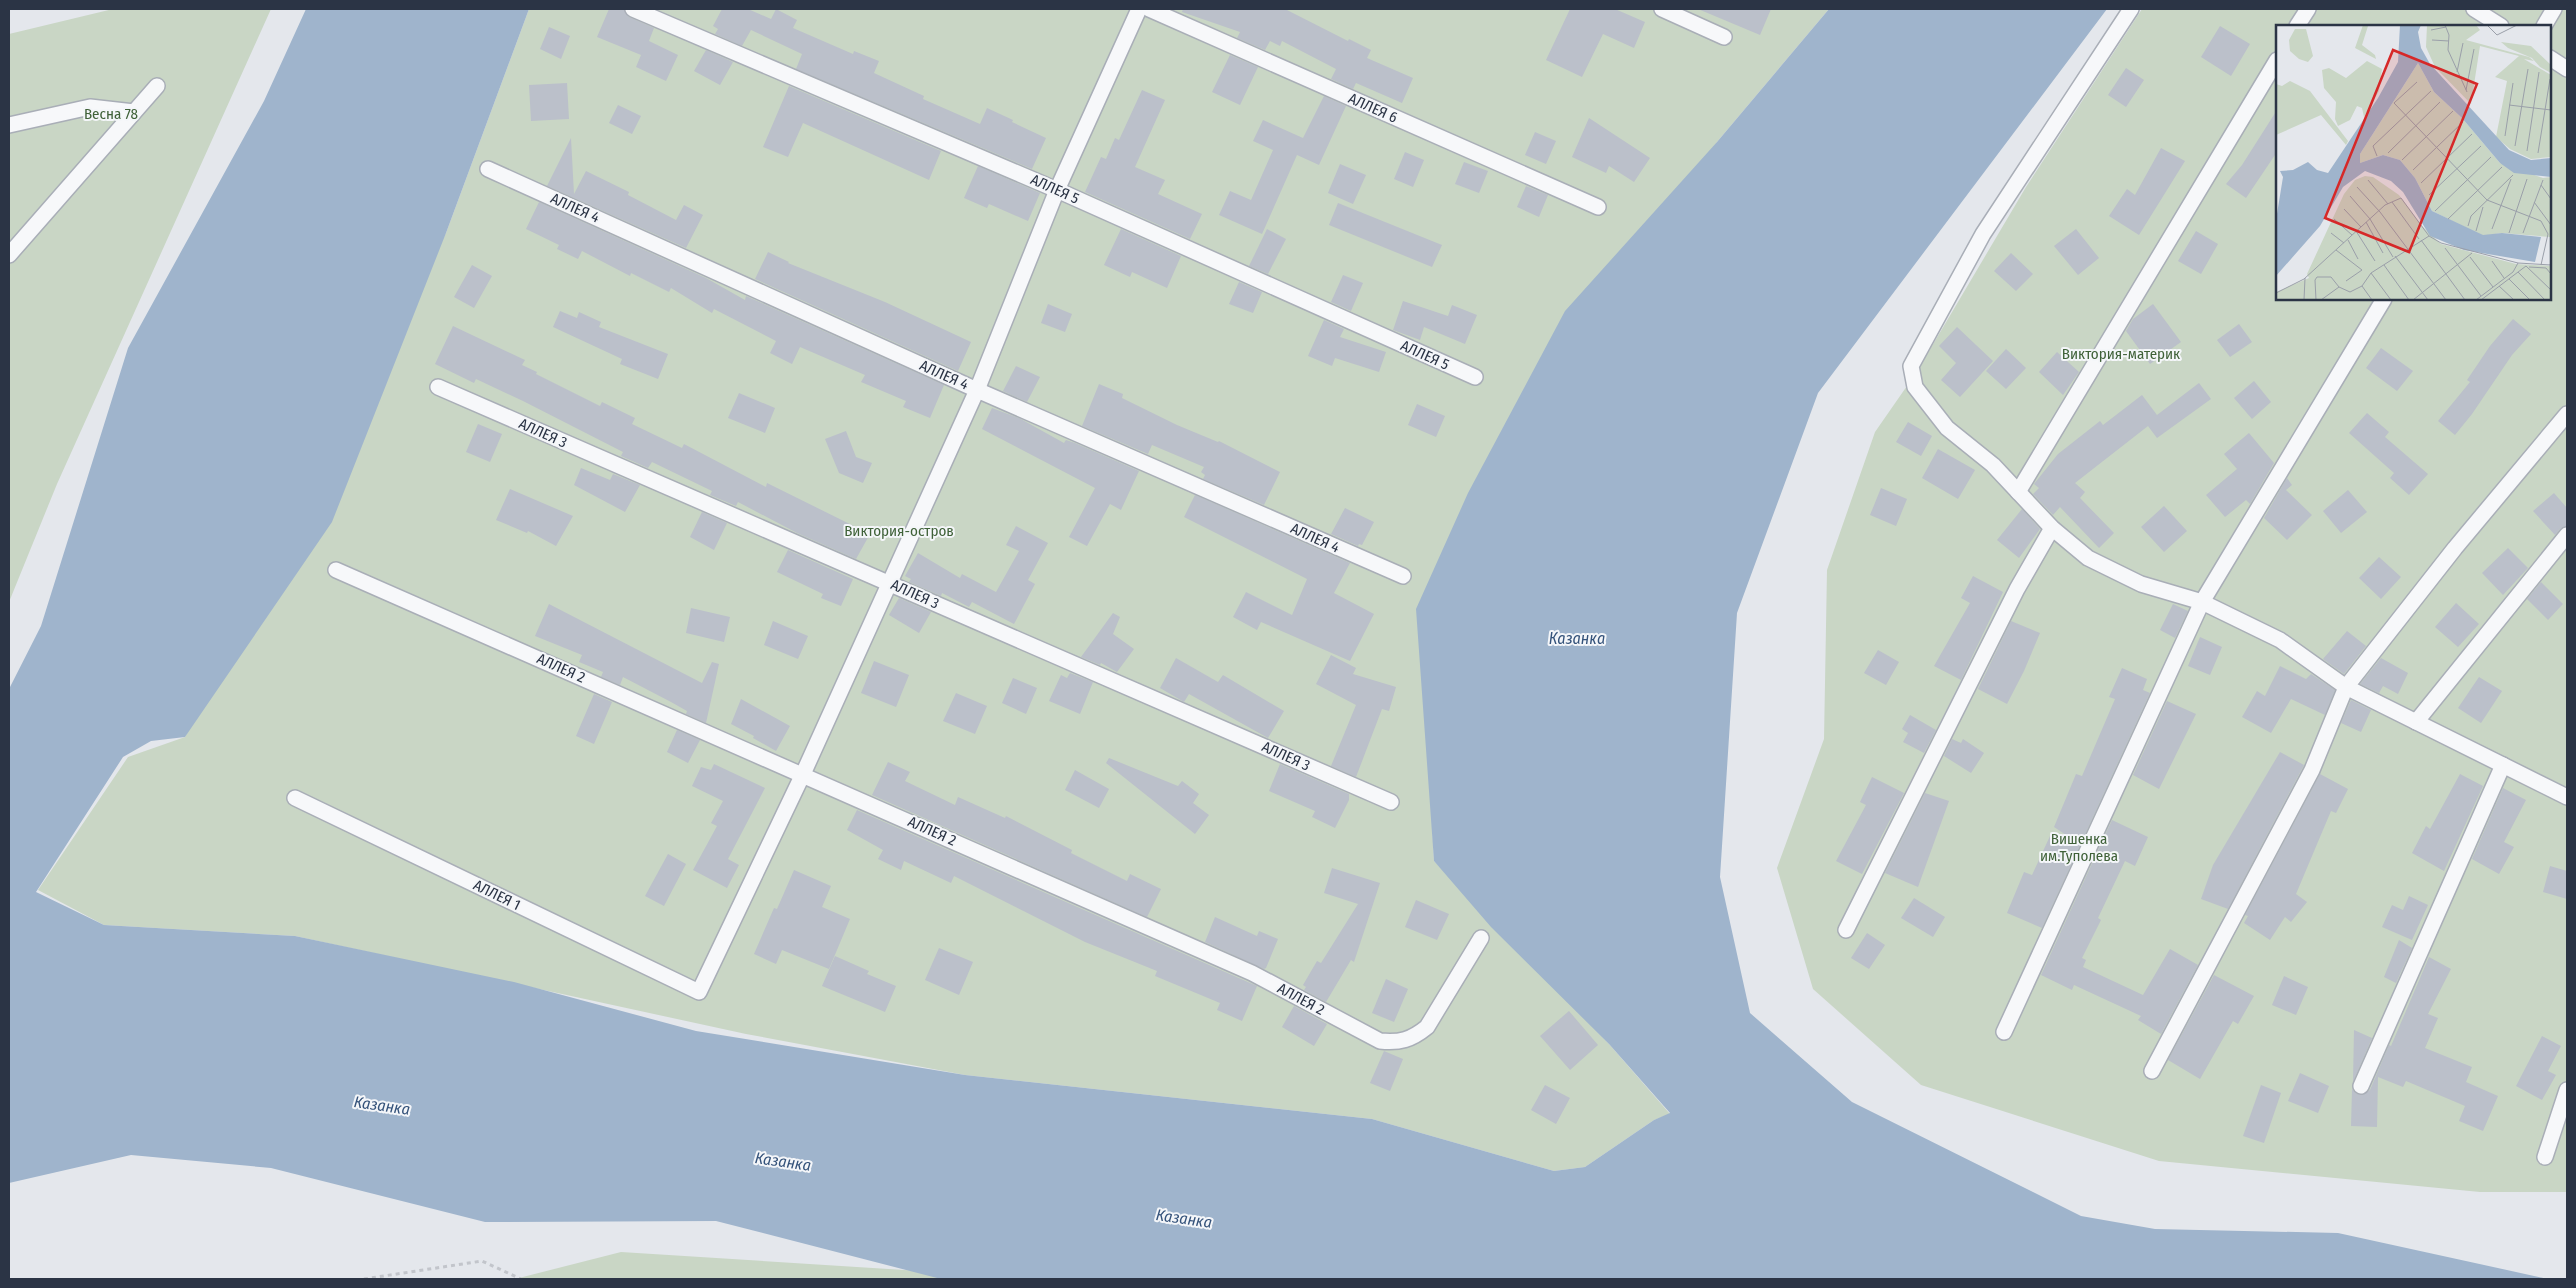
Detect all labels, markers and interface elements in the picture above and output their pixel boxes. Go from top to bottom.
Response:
inset map [2276,25,2551,300]
street label: АЛЛЕЯ 6 [1346,89,1400,127]
park label: Весна 78 [84,105,138,123]
street label: АЛЛЕЯ 5 [1028,170,1082,208]
street label: АЛЛЕЯ 4 [548,189,602,227]
street label: АЛЛЕЯ 5 [1398,336,1452,374]
park label: Виктория-материк [2062,345,2180,363]
street label: АЛЛЕЯ 4 [917,356,971,394]
street label: АЛЛЕЯ 3 [516,414,570,452]
street label: АЛЛЕЯ 4 [1288,519,1342,557]
park label: Виктория-остров [844,522,954,540]
street label: АЛЛЕЯ 3 [888,575,942,613]
water label: Казанка [1549,629,1605,648]
street label: АЛЛЕЯ 2 [534,649,588,687]
street label: АЛЛЕЯ 3 [1259,737,1313,775]
street label: АЛЛЕЯ 2 [905,812,959,850]
park label: Вишенка им.Туполева [2040,830,2118,865]
street label: АЛЛЕЯ 1 [471,876,523,914]
street label: АЛЛЕЯ 2 [1274,979,1328,1019]
water label: Казанка [353,1092,411,1119]
water label: Казанка [754,1148,812,1175]
water label: Казанка [1155,1205,1213,1232]

